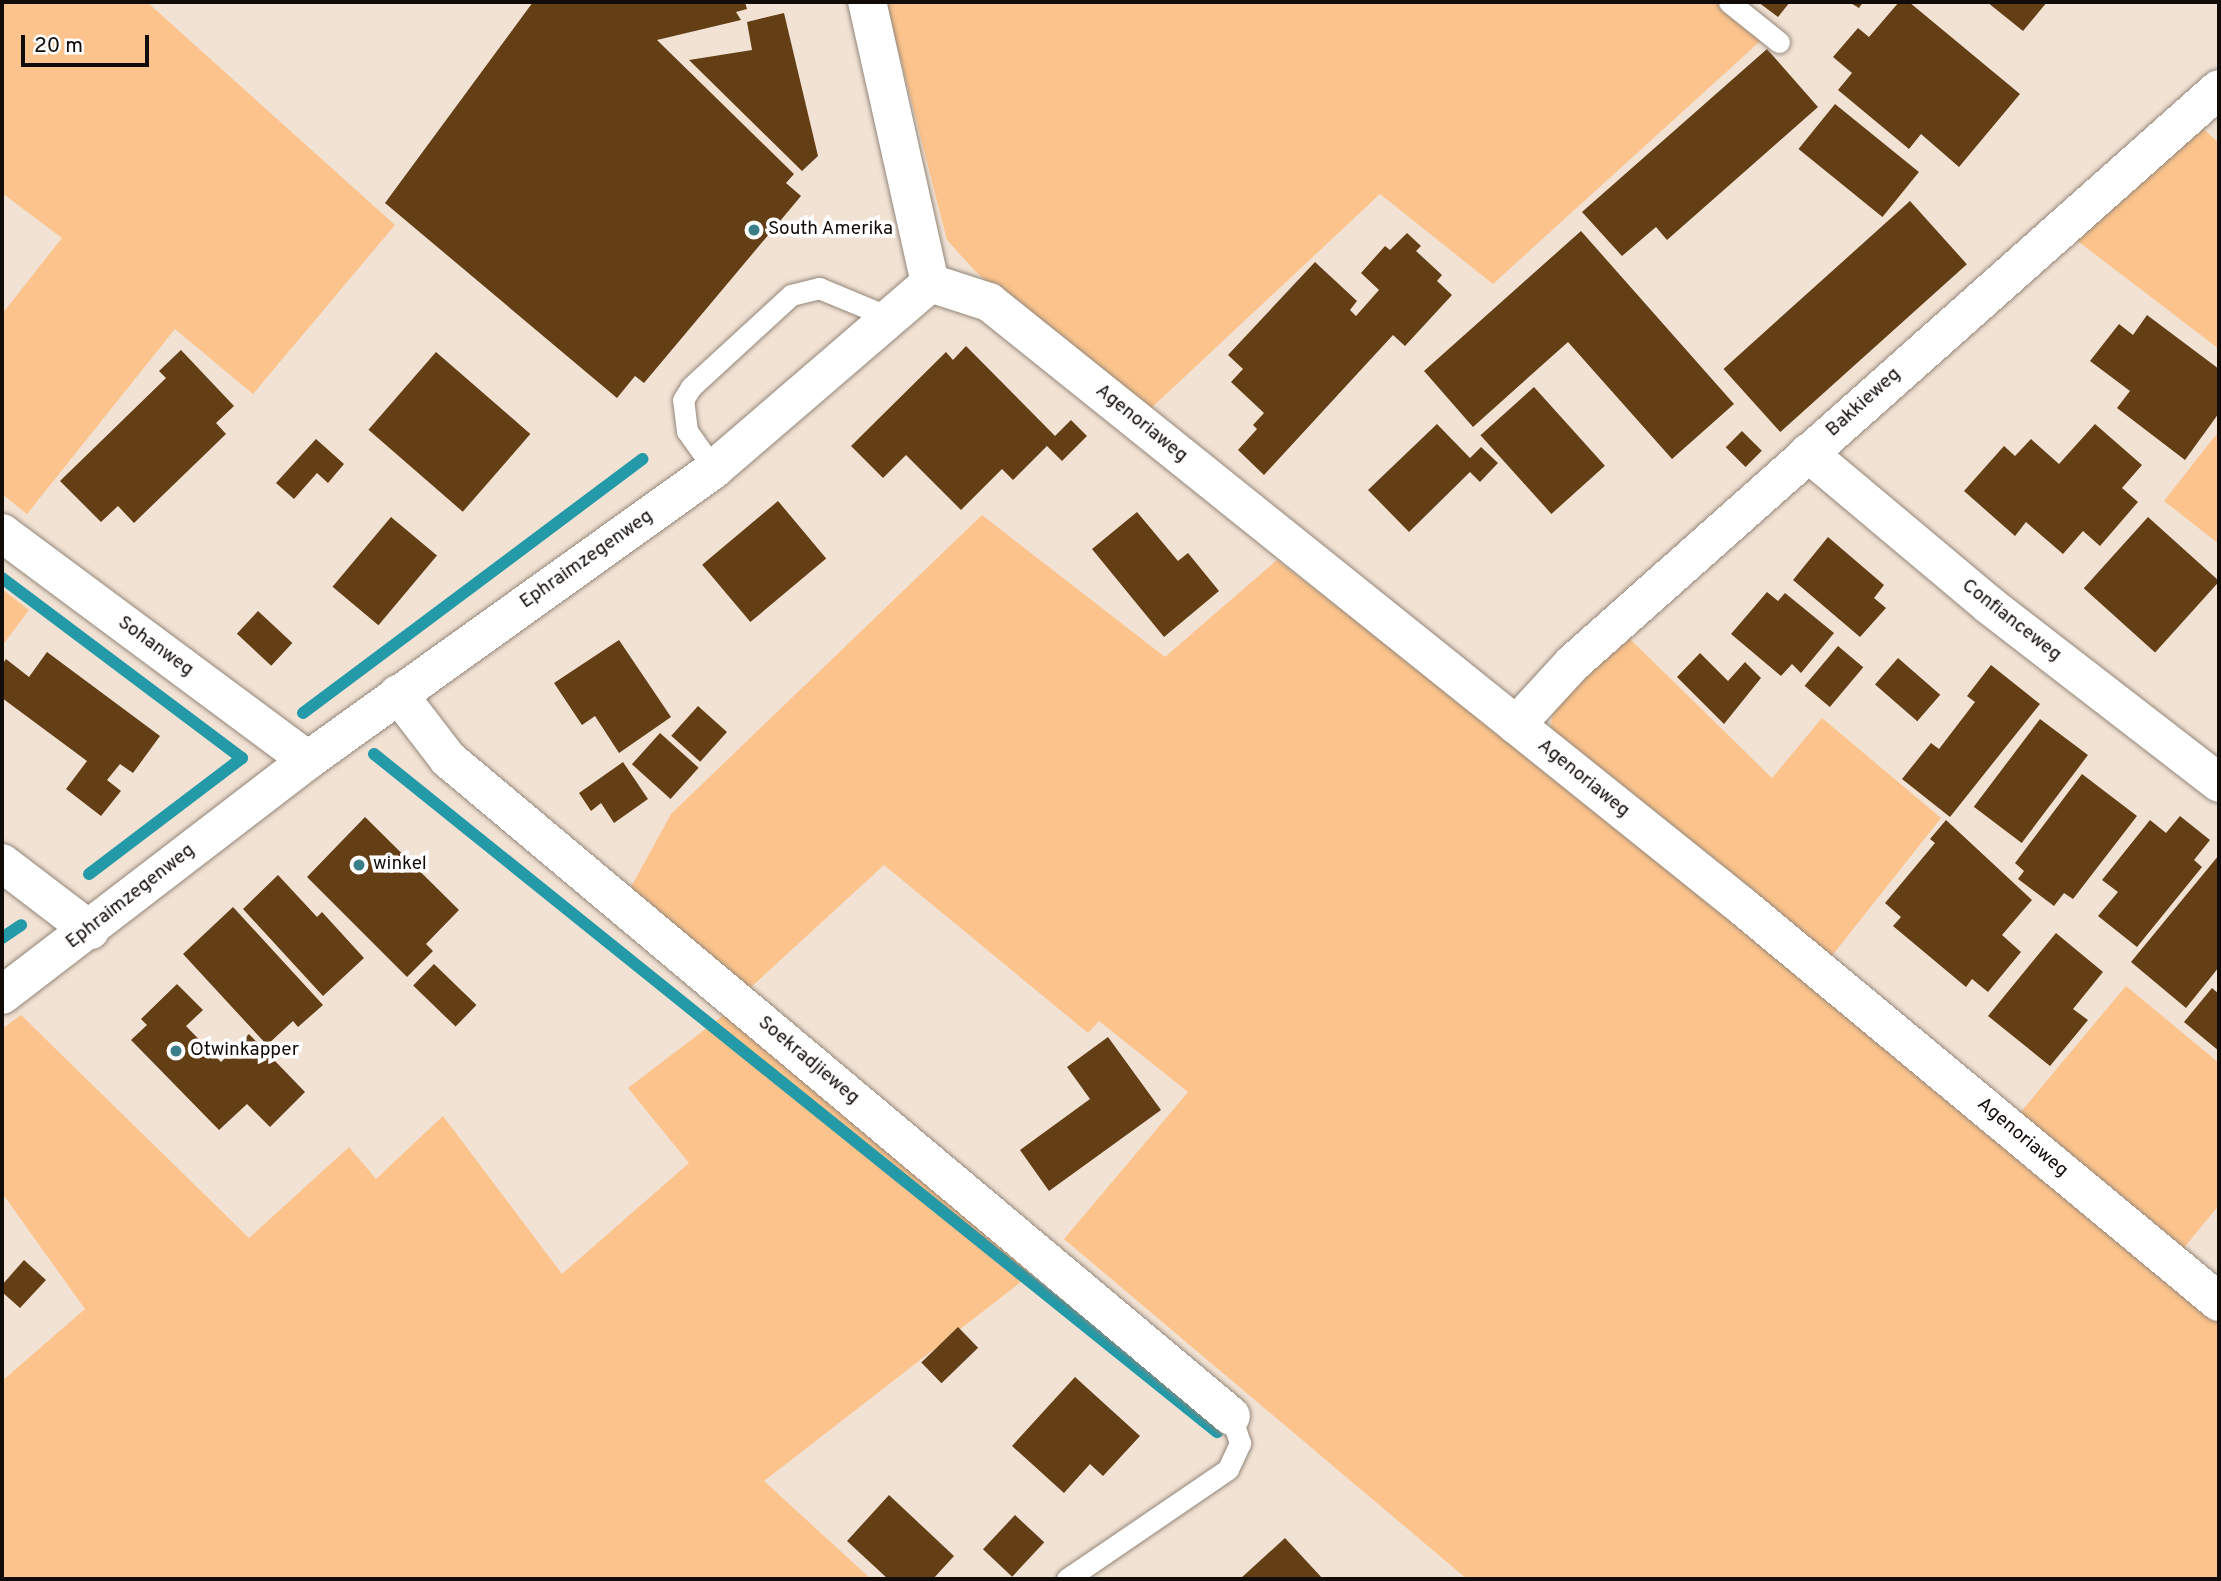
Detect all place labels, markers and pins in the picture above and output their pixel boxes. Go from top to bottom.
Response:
place label: South Amerika [768,219,894,241]
marker: South Amerika [746,222,762,238]
place label: winkel [373,854,427,876]
marker: winkel [351,857,367,873]
place label: Otwinkapper [190,1040,299,1062]
marker: Otwinkapper [168,1043,184,1059]

